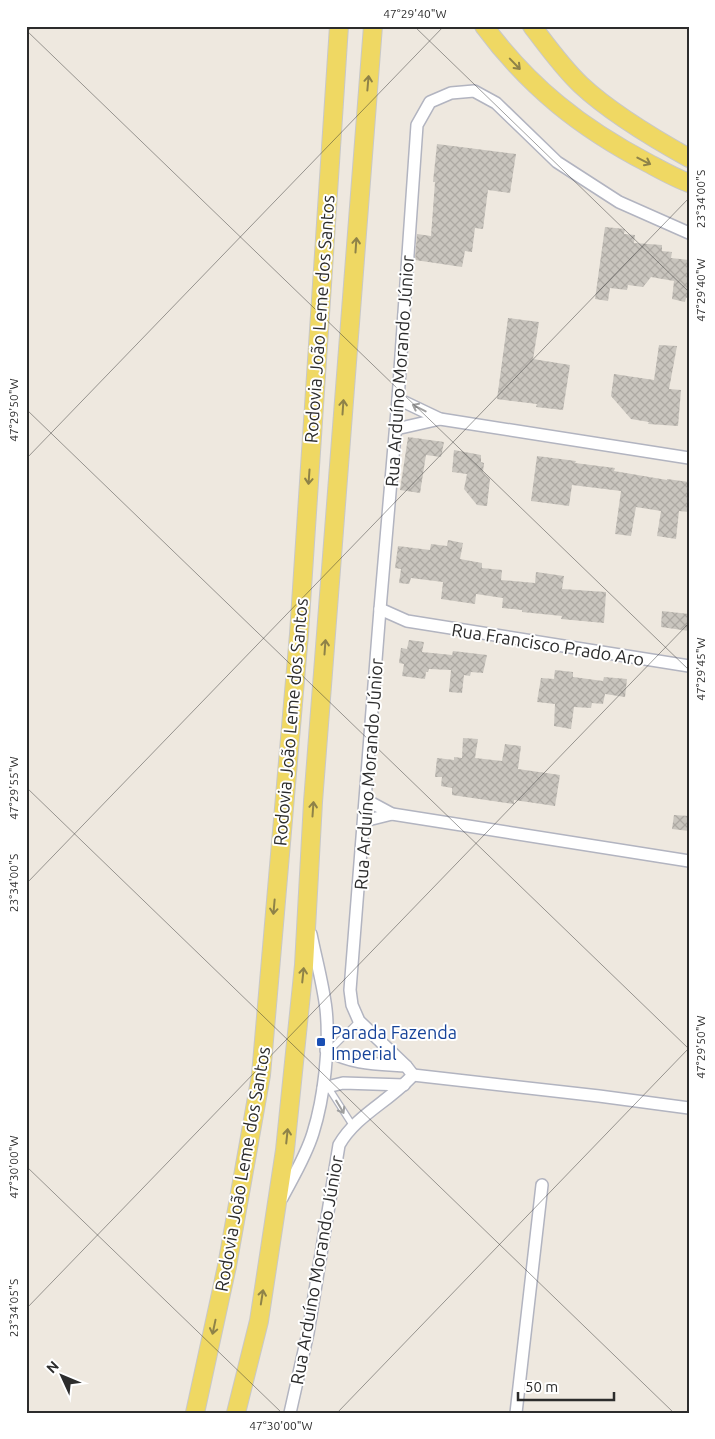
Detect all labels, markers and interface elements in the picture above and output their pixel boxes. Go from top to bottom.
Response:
text: 47°29'40"W [383,7,447,20]
one-way arrow [509,58,521,70]
one-way arrow [363,75,373,91]
one-way arrow [636,157,651,166]
text: 23°34'00"S [694,170,707,228]
street label: Rodovia João Leme dos Santos [300,194,338,444]
one-way arrow [351,237,360,253]
street label: Rua Arduíno Morando Júnior [381,254,417,488]
text: 47°29'40"W [694,258,707,322]
text: 47°29'50"W [7,378,20,442]
one-way arrow [338,399,348,415]
one-way arrow [412,403,427,413]
one-way arrow [304,469,314,485]
street label: Rodovia João Leme dos Santos [269,597,311,847]
street label: Rua Francisco Prado Aro [450,619,646,669]
text: 47°29'45"W [694,637,707,701]
one-way arrow [320,639,330,655]
street label: Rua Arduíno Morando Júnior [350,657,386,891]
text: 47°29'55"W [7,756,20,820]
one-way arrow [308,801,317,817]
text: 23°34'00"S [7,854,20,912]
one-way arrow [270,898,279,914]
one-way arrow [298,967,308,983]
text: 47°29'50"W [694,1015,707,1079]
place label: Parada Fazenda Imperial [331,1022,457,1063]
marker: Parada Fazenda Imperial [315,1036,327,1048]
street label: Rodovia João Leme dos Santos [211,1045,273,1293]
one-way arrow [336,1099,346,1113]
one-way arrow [282,1129,292,1145]
text: 47°30'00"W [7,1135,20,1199]
street label: Rua Arduíno Morando Júnior [286,1154,346,1386]
text: 23°34'05"S [7,1279,20,1337]
one-way arrow [258,1289,268,1305]
one-way arrow [209,1318,218,1334]
north arrow [38,1352,88,1402]
text: N [43,1358,62,1376]
scale bar [518,1369,614,1401]
text: 50 m [525,1378,558,1395]
text: 47°30'00"W [249,1419,313,1432]

